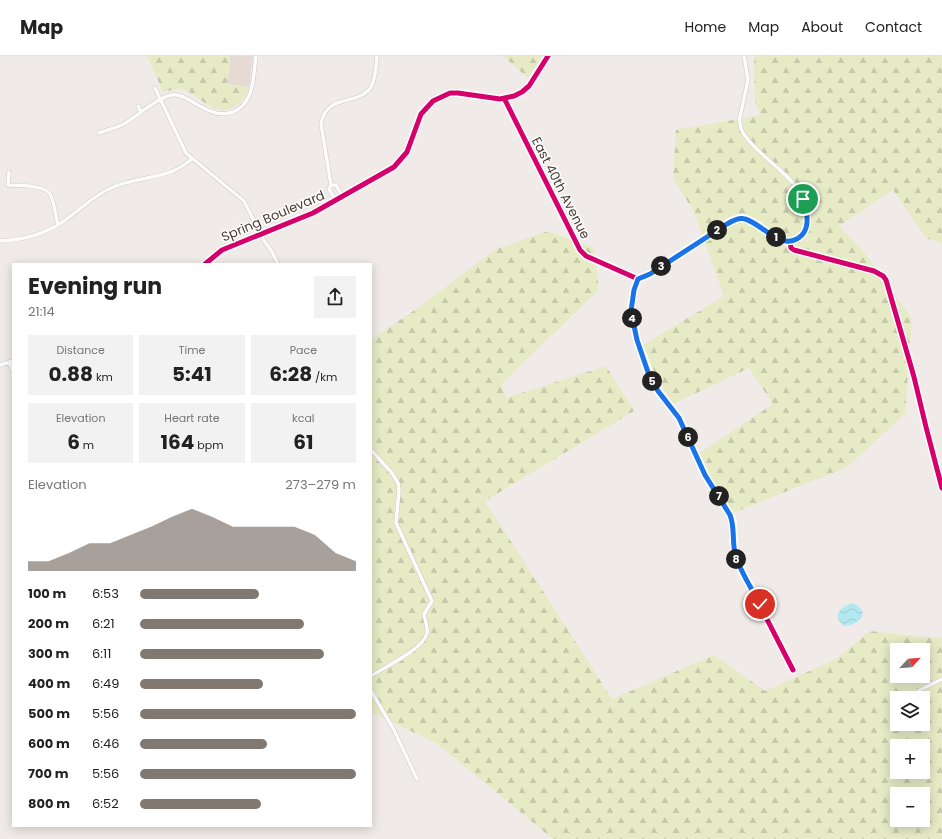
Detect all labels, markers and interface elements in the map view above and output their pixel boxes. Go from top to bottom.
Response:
text: Map [20,14,63,41]
text: Home [684,17,726,37]
text: Map [748,17,779,37]
text: About [801,17,843,37]
text: Contact [865,17,922,37]
street label: East 40th Avenue [527,134,595,242]
pin [786,182,820,216]
street label: Spring Boulevard [218,186,328,246]
icon: arrive [792,188,814,210]
pin: 2 [707,220,727,240]
text: 2 [714,222,720,238]
pin: 1 [766,227,786,247]
text: 1 [774,229,778,245]
pin: 3 [651,256,671,276]
text: 3 [658,258,664,274]
text: Evening run [28,271,162,302]
button: share [314,276,356,318]
text: 21:14 [28,302,55,321]
pin: 4 [622,308,642,328]
text: 4 [628,310,636,326]
text: Distance [57,342,105,358]
text: Time [179,342,205,358]
text: Pace [290,342,317,358]
text: 0.88 [48,360,93,388]
text: 5:41 [172,360,212,388]
text: 6:28 [269,360,312,388]
text: km [93,369,113,385]
text: /km [312,369,337,385]
pin: 5 [642,371,662,391]
text: 5 [648,373,656,389]
text: Elevation [56,410,105,426]
text: Heart rate [164,410,220,426]
text: kcal [292,410,315,426]
pin: 6 [678,427,698,447]
text: 6 [67,428,80,456]
text: 164 [161,428,194,456]
text: 61 [293,428,313,456]
text: 6 [684,429,692,445]
text: m [80,437,94,453]
text: bpm [194,437,223,453]
text: Elevation [28,475,87,494]
text: 273–279 m [285,475,356,494]
pin: 7 [709,486,729,506]
text: 7 [716,488,722,504]
pin: 8 [726,549,746,569]
text: 8 [732,551,740,567]
text: 100 m [28,584,66,603]
text: 6:53 [92,584,119,603]
pin [743,587,777,621]
icon: check [749,593,771,615]
text: 200 m [28,614,69,633]
text: 6:21 [92,614,115,633]
north arrow [890,643,930,683]
map controls [890,643,930,827]
text: 300 m [28,644,69,663]
text: 6:11 [92,644,111,663]
text: 400 m [28,674,70,693]
text: 6:49 [92,674,119,693]
button: layers [890,691,930,731]
text: 500 m [28,704,70,723]
text: 5:56 [92,704,119,723]
text: 600 m [28,734,70,753]
text: 6:46 [92,734,119,753]
button: + [890,739,930,779]
text: 700 m [28,764,68,783]
text: 5:56 [92,764,119,783]
button: − [890,787,930,827]
text: 800 m [28,794,70,813]
text: 6:52 [92,794,119,813]

